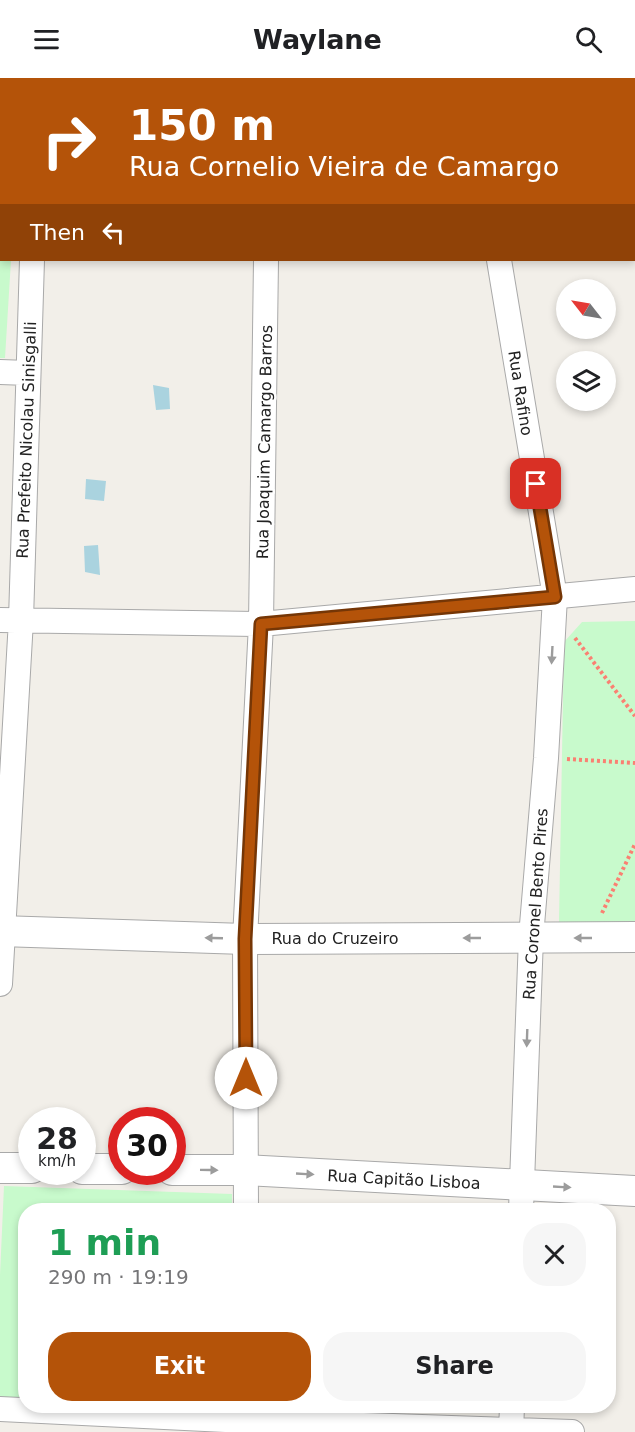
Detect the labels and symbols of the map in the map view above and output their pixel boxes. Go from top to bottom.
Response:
north arrow [556,279,616,339]
street label: Rua Prefeito Nicolau Sinisgalli [13,321,40,559]
street label: Rua Joaquim Camargo Barros [253,325,276,559]
street label: Rua Rafino [504,349,537,437]
pin [510,458,561,509]
one-way arrow [547,646,556,665]
street label: Rua Coronel Bento Pires [519,808,552,1001]
street label: Rua do Cruzeiro [271,929,399,948]
one-way arrow [205,933,224,942]
one-way arrow [463,933,482,943]
one-way arrow [573,933,592,943]
one-way arrow [523,1028,532,1047]
position arrow [214,1046,278,1110]
speed limit sign: 30 [108,1107,186,1185]
one-way arrow [200,1165,219,1175]
street label: Rua Capitão Lisboa [327,1166,481,1193]
one-way arrow [295,1169,314,1178]
one-way arrow [553,1183,572,1192]

